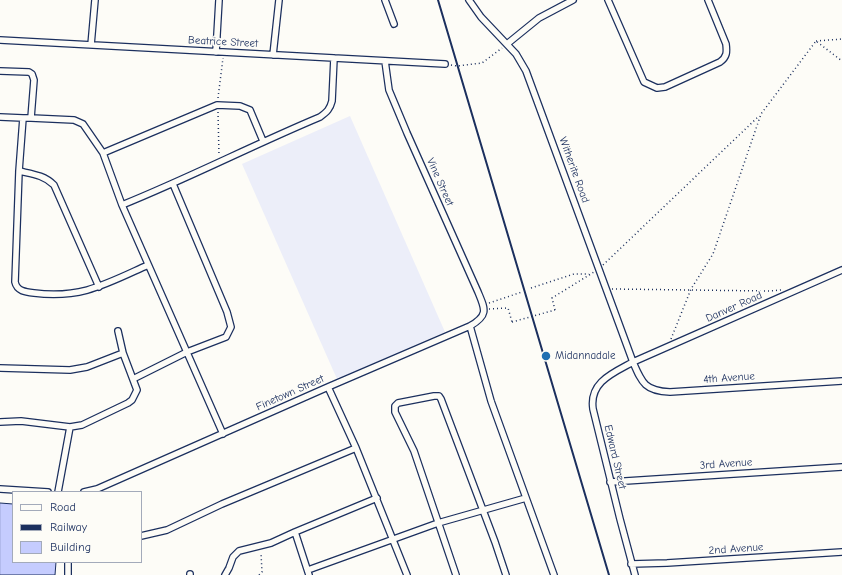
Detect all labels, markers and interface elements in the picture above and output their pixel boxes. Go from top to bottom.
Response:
street label: Beatrice Street [188,34,258,50]
street label: Witherite Road [556,135,592,205]
street label: Vine Street [424,156,456,208]
street label: Danver Road [704,289,764,325]
place label: Midannadale [555,349,615,363]
marker: Midannadale [540,350,552,362]
street label: 4th Avenue [703,370,755,386]
street label: Finetown Street [254,372,326,414]
street label: Edward Street [601,424,629,490]
street label: 3rd Avenue [699,456,753,472]
legend [12,491,142,563]
text: Road [50,500,76,514]
text: Railway [50,520,87,534]
text: Building [50,540,91,554]
street label: 2nd Avenue [708,541,764,557]

